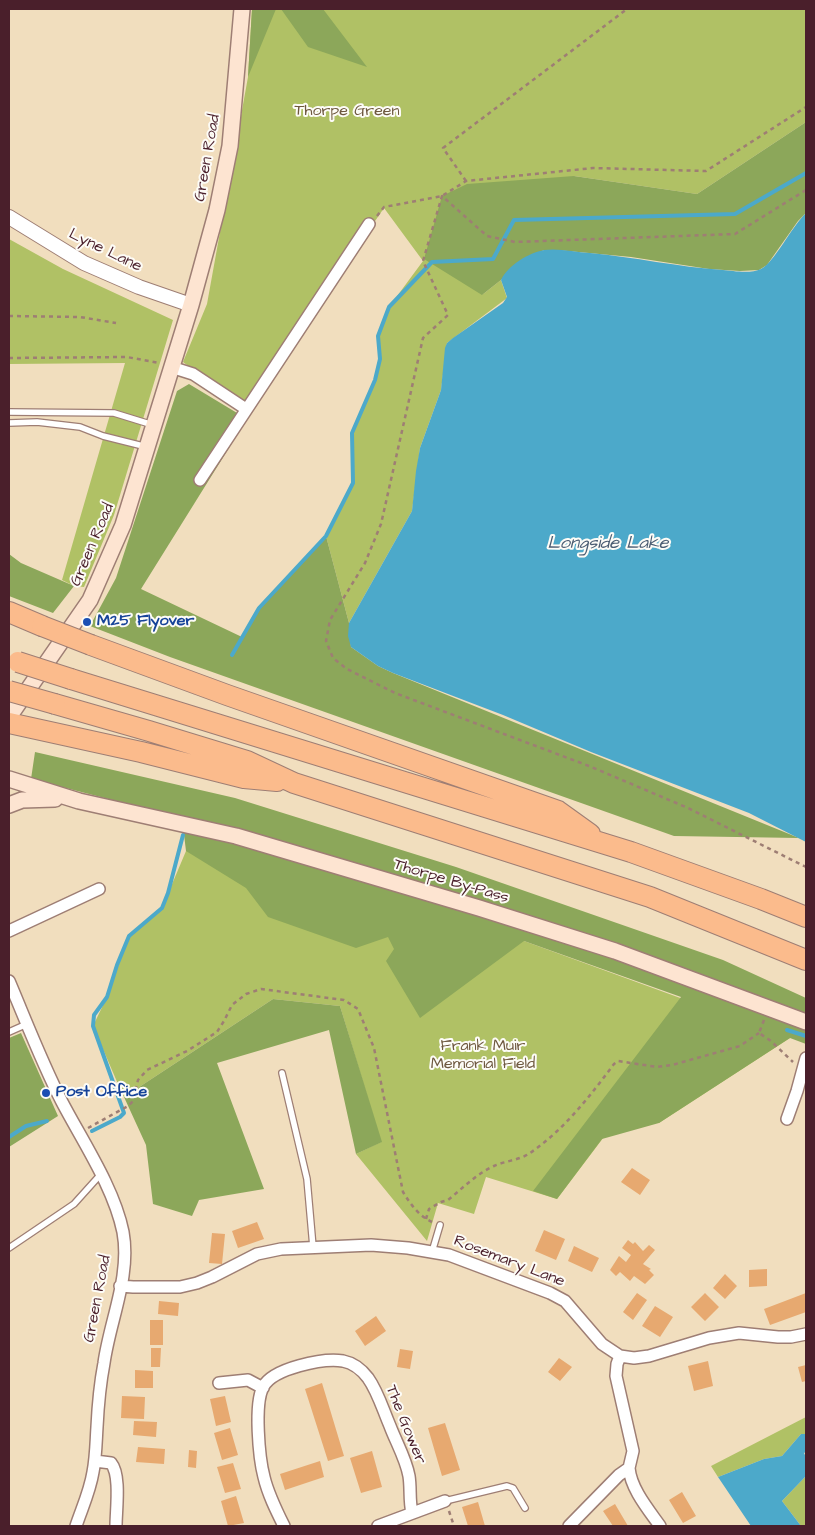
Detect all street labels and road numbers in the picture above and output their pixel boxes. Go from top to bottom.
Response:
street label: Green Road [191,113,225,203]
street label: Lyne Lane [65,225,145,277]
street label: Green Road [67,501,119,589]
street label: Thorpe By-Pass [391,855,511,909]
street label: Rosemary Lane [451,1232,567,1292]
street label: Green Road [80,1254,116,1344]
street label: The Gower [380,1383,430,1467]

